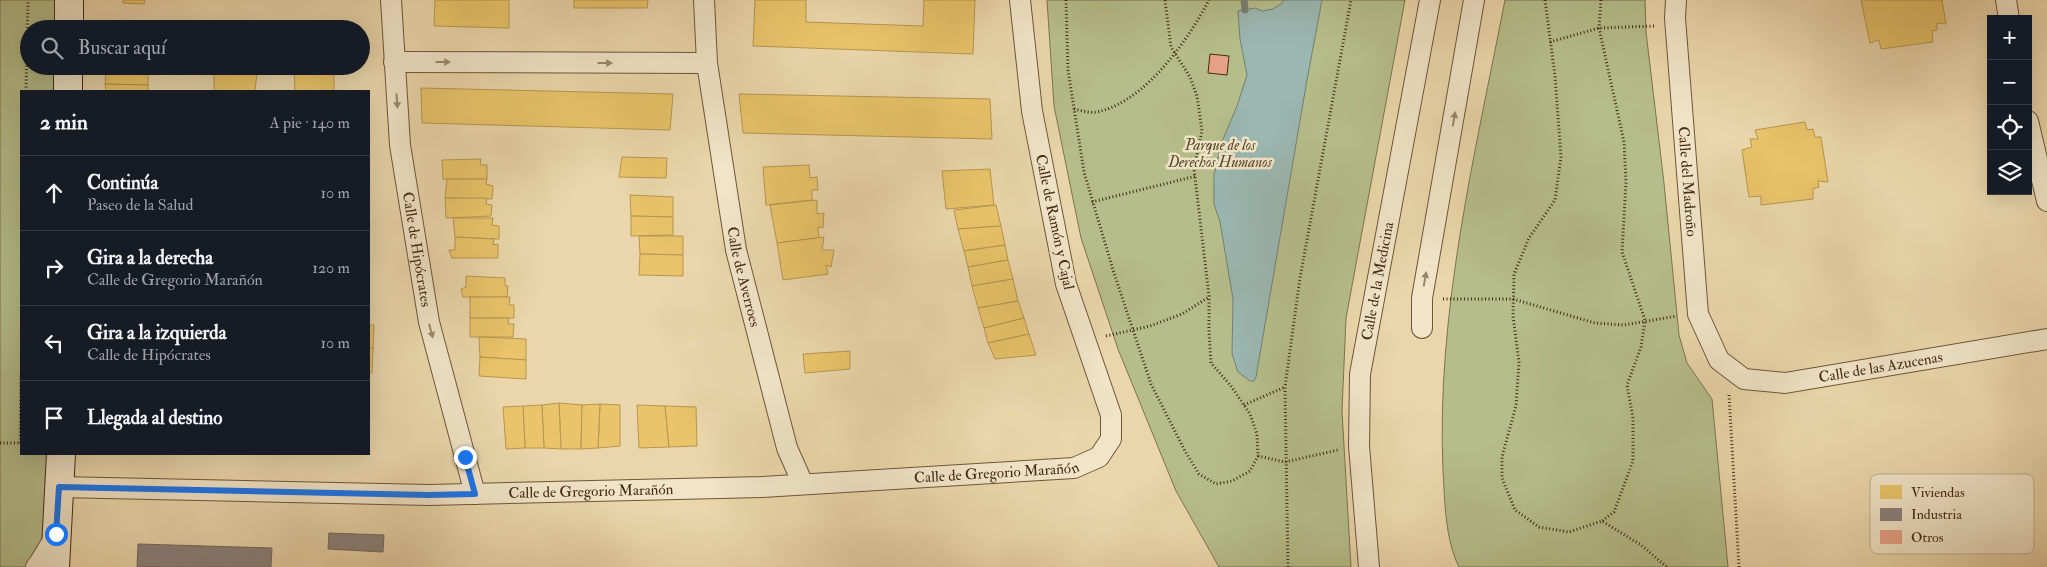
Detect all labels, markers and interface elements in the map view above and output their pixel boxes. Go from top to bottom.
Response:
map controls [1987,15,2032,195]
button: + [1987,15,2032,60]
search box [20,20,370,75]
icon: search [38,34,66,62]
text: Buscar aquí [78,36,166,60]
one-way arrow [435,58,451,66]
one-way arrow [598,59,614,67]
button: − [1987,60,2032,105]
one-way arrow [393,93,401,109]
button: locate [1987,105,2032,150]
text: 2 min [40,109,88,136]
one-way arrow [1450,111,1458,127]
text: A pie · 140 m [269,113,350,133]
street label: Calle del Madroño [1673,126,1701,237]
park label: Parque de los Derechos Humanos [1167,136,1273,172]
button: layers [1987,150,2032,195]
street label: Calle de Ramón y Cajal [1031,153,1078,292]
text: Continúa [87,171,158,195]
icon: ahead [40,179,68,207]
text: 10 m [320,183,350,203]
street label: Calle de Hipócrates [398,190,435,308]
text: Paseo de la Salud [87,195,193,215]
street label: Calle de la Medicina [1358,220,1398,342]
street label: Calle de Averroes [722,225,764,329]
text: Gira a la derecha [87,246,213,270]
icon: right [40,254,68,282]
text: 120 m [312,258,350,278]
text: Calle de Gregorio Marañón [87,270,263,290]
one-way arrow [1422,271,1430,287]
text: Gira a la izquierda [87,321,226,345]
one-way arrow [428,323,436,338]
icon: left [40,329,68,357]
text: 10 m [320,333,350,353]
text: Calle de Hipócrates [87,345,211,365]
street label: Calle de las Azucenas [1817,348,1944,387]
icon: arrive [40,404,68,432]
text: Llegada al destino [87,406,222,430]
route end [454,446,477,469]
street label: Calle de Gregorio Marañón [913,458,1083,488]
legend [1870,474,2034,554]
street label: Calle de Gregorio Marañón [508,480,674,503]
text: Viviendas [1911,484,1965,501]
text: Industria [1911,506,1962,523]
route start [45,523,68,546]
text: Otros [1911,529,1944,546]

